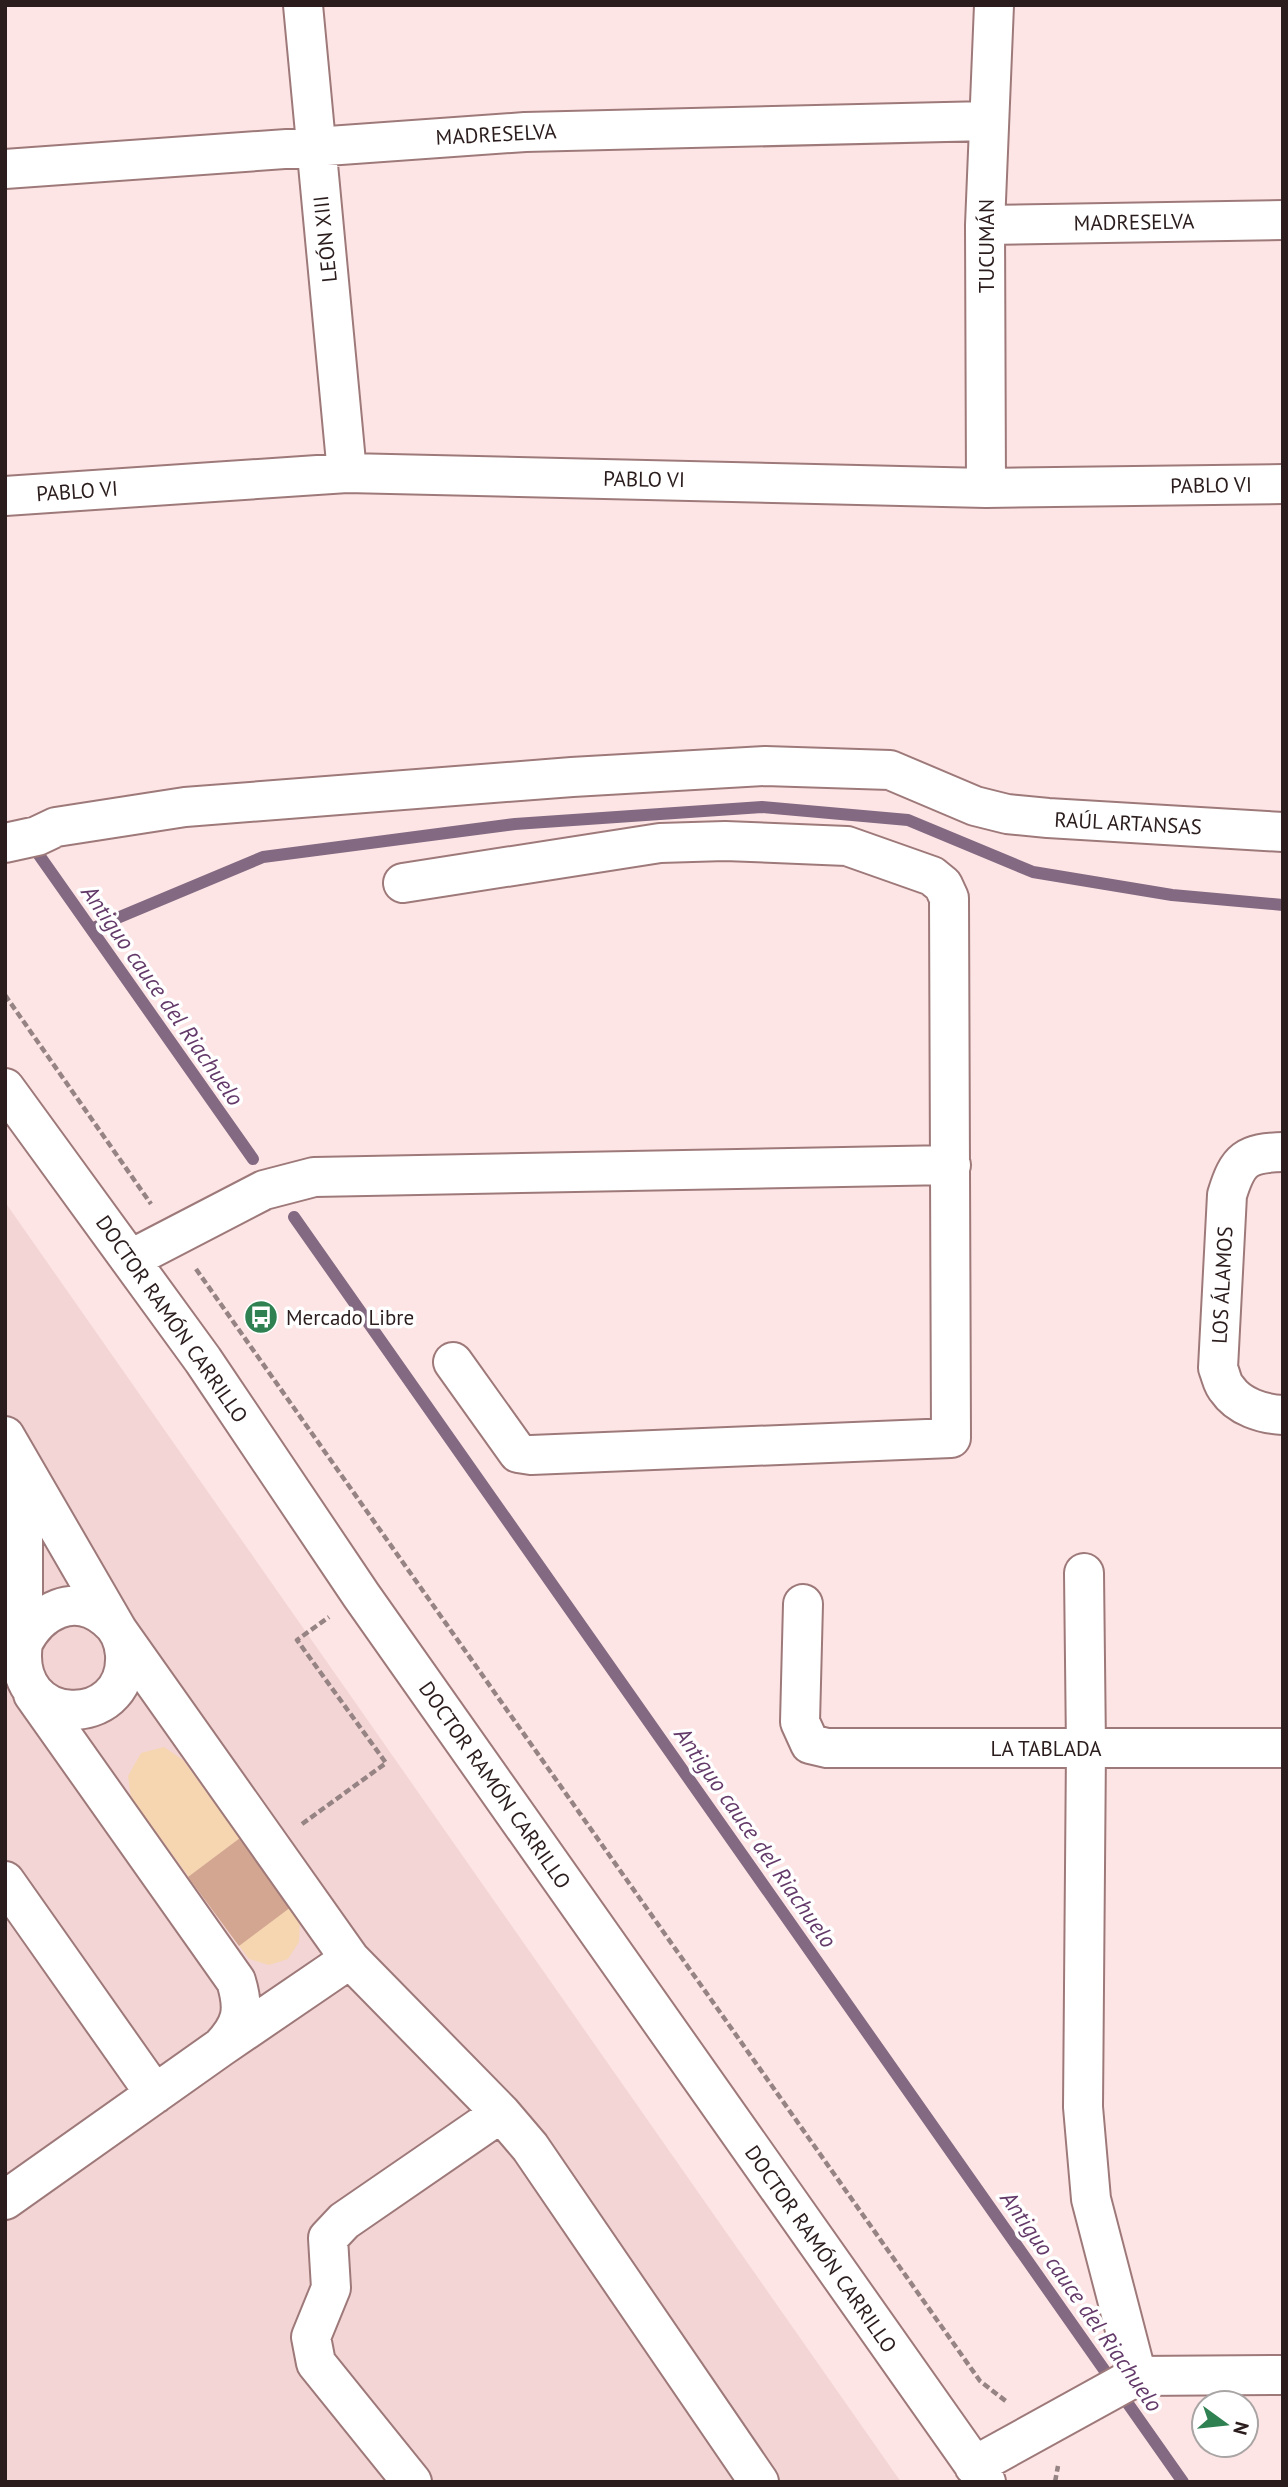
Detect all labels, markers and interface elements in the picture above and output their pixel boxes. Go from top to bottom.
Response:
street label: MADRESELVA [435,117,558,151]
street label: LEÓN XIII [307,194,343,284]
street label: TUCUMÁN [973,199,1000,293]
street label: MADRESELVA [1073,207,1195,237]
street label: PABLO VI [603,465,685,493]
street label: PABLO VI [1170,471,1252,499]
street label: PABLO VI [35,475,119,507]
street label: RAÚL ARTANSAS [1054,806,1202,840]
water label: Antiguo cauce del Riachuelo [75,878,250,1111]
street label: DOCTOR RAMÓN CARRILLO [90,1210,254,1428]
street label: LOS ÁLAMOS [1205,1226,1239,1344]
bus stop icon: Mercado Libre [242,1298,280,1336]
place label: Mercado Libre [286,1304,414,1331]
street label: DOCTOR RAMÓN CARRILLO [413,1676,577,1894]
water label: Antiguo cauce del Riachuelo [668,1720,843,1953]
street label: LA TABLADA [991,1735,1102,1762]
street label: DOCTOR RAMÓN CARRILLO [739,2140,903,2358]
water label: Antiguo cauce del Riachuelo [994,2184,1169,2417]
north arrow [1190,2389,1260,2459]
text: N [1228,2419,1255,2438]

